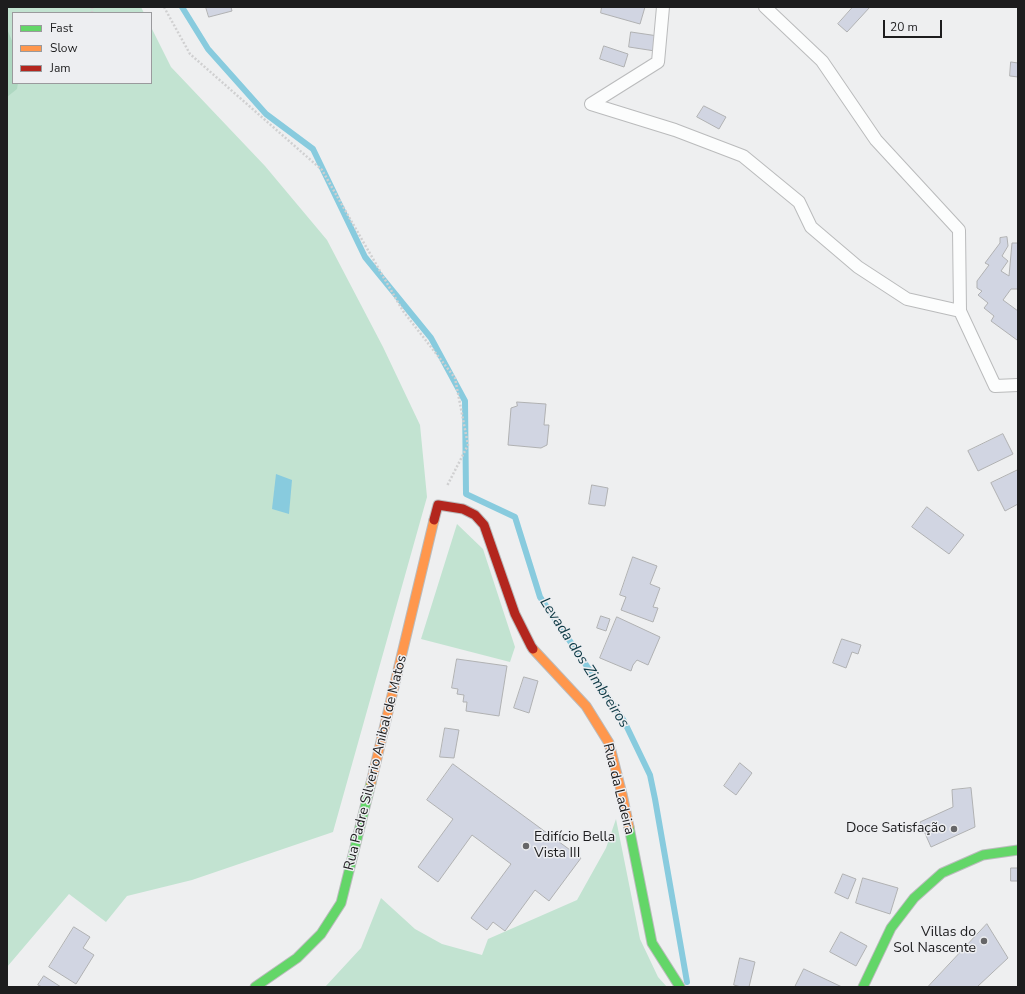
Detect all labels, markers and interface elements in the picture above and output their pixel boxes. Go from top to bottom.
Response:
legend [12,12,152,84]
scale bar [885,12,944,38]
text: 20 m [890,19,918,35]
text: Fast [50,20,73,36]
text: Slow [50,40,78,56]
text: Jam [50,60,71,76]
water label: Levada dos Zimbreiros [535,595,633,731]
street label: Rua Padre Silverio Anibal de Matos [341,654,411,872]
street label: Rua da Ladeira [599,742,637,836]
place label: Doce Satisfação [846,821,946,837]
marker: Doce Satisfação [949,824,959,834]
place label: Edifício Bella Vista III [534,830,615,862]
marker: Edifício Bella Vista III [521,841,531,851]
place label: Villas do Sol Nascente [893,925,976,958]
marker: Villas do Sol Nascente [979,936,989,946]

